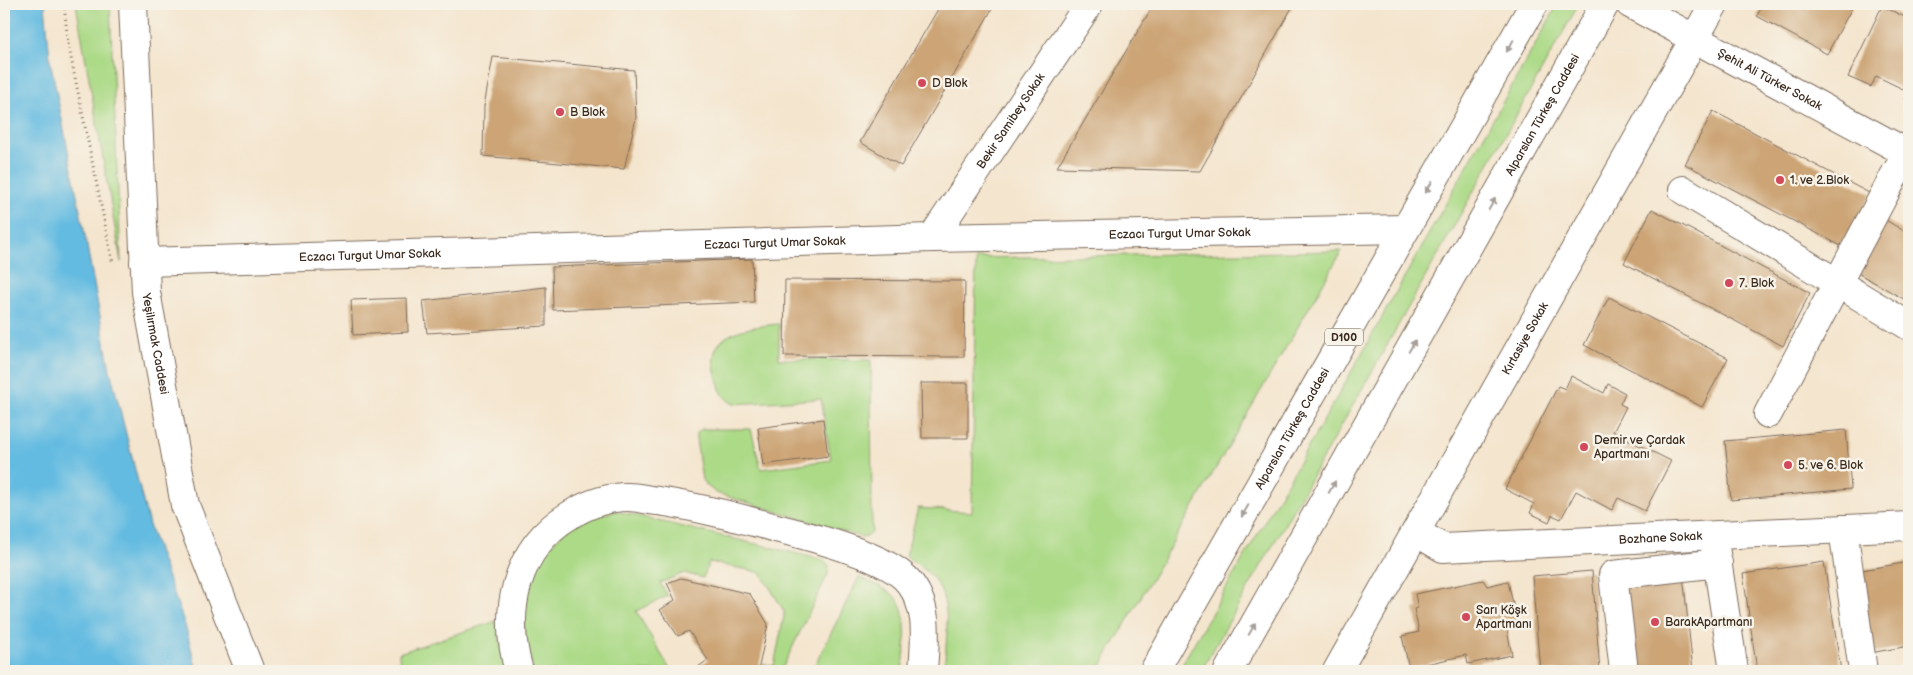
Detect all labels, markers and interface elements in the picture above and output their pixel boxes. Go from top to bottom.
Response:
one-way arrow [1505,40,1514,53]
street label: Şehit Ali Türker Sokak [1715,46,1825,114]
street label: Alparslan Türkeş Caddesi [1502,51,1583,179]
street label: Bekir Samibey Sokak [974,70,1049,172]
place label: D Blok [932,76,968,91]
marker: D Blok [916,77,928,89]
place label: B Blok [570,105,605,120]
marker: B Blok [554,106,566,118]
place label: 1. ve 2.Blok [1790,173,1849,188]
marker: 1. ve 2.Blok [1774,174,1786,186]
one-way arrow [1425,181,1434,194]
one-way arrow [1488,197,1496,212]
street label: Eczacı Turgut Umar Sokak [1109,225,1251,243]
street label: Eczacı Turgut Umar Sokak [704,234,846,253]
street label: Eczacı Turgut Umar Sokak [299,246,441,265]
place label: 7. Blok [1739,276,1774,291]
marker: 7. Blok [1723,277,1735,289]
street label: Yeşilırmak Caddesi [138,291,172,396]
street label: Kırtasiye Sokak [1499,300,1552,378]
road number: D100 [1325,328,1363,346]
one-way arrow [1408,338,1416,353]
street label: Alparslan Türkeş Caddesi [1252,365,1333,492]
place label: Demir ve Çardak Apartmanı [1594,433,1685,462]
marker: Demir ve Çardak Apartmanı [1578,441,1590,453]
place label: 5. ve 6. Blok [1798,458,1863,473]
marker: 5. ve 6. Blok [1782,459,1794,471]
one-way arrow [1328,480,1336,495]
one-way arrow [1241,504,1249,518]
street label: Bozhane Sokak [1618,529,1703,548]
place label: Sarı Köşk Apartmanı [1476,603,1532,632]
marker: Sarı Köşk Apartmanı [1460,611,1472,623]
place label: BarakApartmanı [1665,615,1752,630]
marker: BarakApartmanı [1649,616,1661,628]
one-way arrow [1248,621,1256,636]

